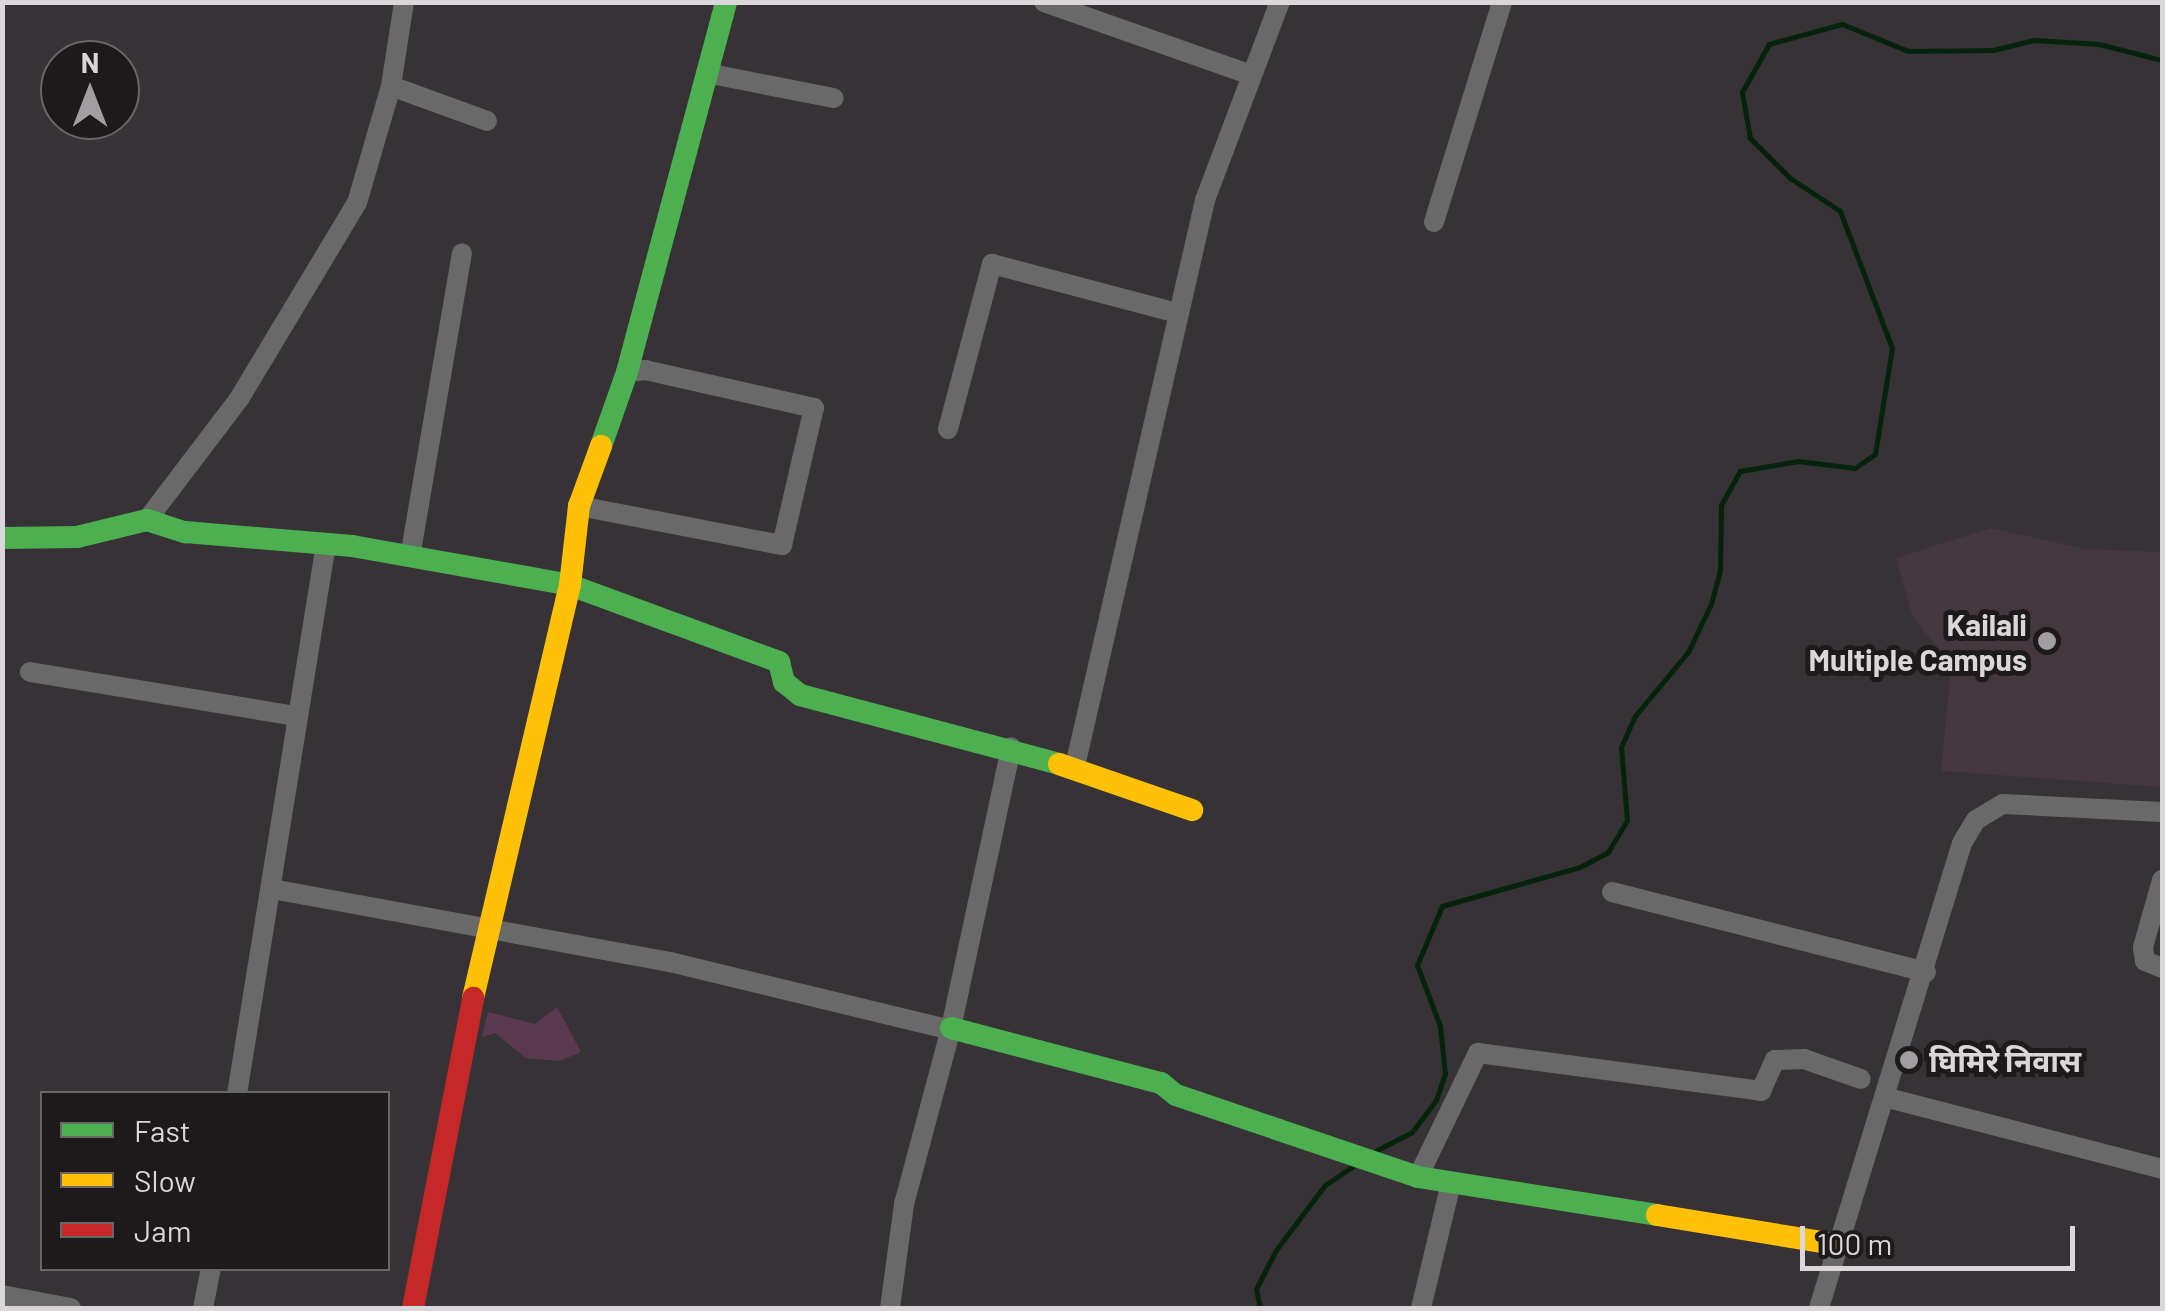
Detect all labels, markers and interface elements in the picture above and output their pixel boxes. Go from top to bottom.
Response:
north arrow [40,40,140,140]
text: N [81,45,99,79]
place label: Kailali Multiple Campus [1809,606,2027,676]
marker: Kailali Multiple Campus [2036,630,2058,652]
place label: घिमिरे निवास [1929,1042,2081,1078]
marker: घिमिरे निवास [1898,1049,1920,1071]
legend [40,1091,390,1271]
text: Fast [134,1112,191,1148]
text: Slow [134,1162,196,1198]
scale bar [1805,1206,2080,1268]
text: Jam [134,1212,191,1248]
text: 100 m [1817,1225,1892,1261]

